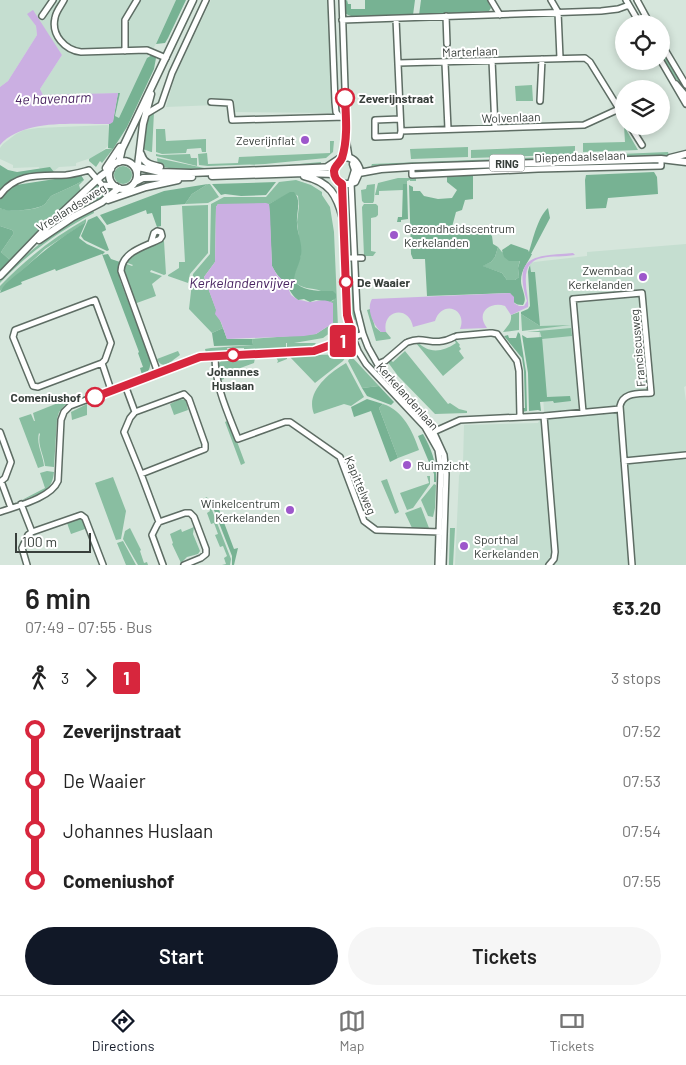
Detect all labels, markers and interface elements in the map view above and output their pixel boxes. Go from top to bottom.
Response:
map controls [615,15,670,135]
button: locate [615,15,670,70]
street label: Marterlaan [442,43,498,59]
button: layers [615,80,670,135]
water label: 4e havenarm [14,88,92,108]
marker: Zeverijnstraat [335,88,355,108]
place label: Zeverijnstraat [359,91,434,105]
street label: Wolvenlaan [481,109,541,125]
place label: Zeverijnflat [236,133,295,147]
marker: Zeverijnflat [299,134,311,146]
street label: Diependaalselaan [534,147,626,165]
road number: RING [490,154,524,172]
street label: Vreelandseweg [34,180,108,234]
place label: Gezondheidscentrum Kerkelanden [404,221,515,249]
marker: Gezondheidscentrum Kerkelanden [388,229,400,241]
place label: Zwembad Kerkelanden [568,263,633,291]
marker: Zwembad Kerkelanden [637,271,649,283]
water label: Kerkelandenvijver [189,274,296,291]
marker: De Waaier [339,275,353,289]
place label: De Waaier [357,275,410,289]
street label: Franciscusweg [627,309,647,387]
line badge: 1 [327,325,359,357]
text: 1 [340,330,346,352]
marker: Johannes Huslaan [226,348,240,362]
street label: Kerkelandenlaan [374,359,442,433]
place label: Johannes Huslaan [207,364,259,392]
marker: Comeniushof [85,387,105,407]
place label: Comeniushof [11,390,81,404]
street label: Kapittelweg [342,454,380,516]
place label: Ruimzicht [417,458,469,472]
marker: Ruimzicht [401,459,413,471]
place label: Winkelcentrum Kerkelanden [201,496,280,524]
marker: Winkelcentrum Kerkelanden [284,504,296,516]
scale bar [15,530,91,553]
place label: Sporthal Kerkelanden [474,532,539,560]
text: 100 m [22,533,57,550]
marker: Sporthal Kerkelanden [458,540,470,552]
text: 6 min [25,581,91,615]
text: €3.20 [612,596,661,619]
text: 07:49 – 07:55 · Bus [25,617,152,636]
icon: walk [25,664,53,692]
icon: forward [77,664,105,692]
text: 1 [123,667,130,689]
text: 3 [61,668,69,687]
text: 3 stops [611,668,661,687]
text: Zeverijnstraat [63,719,181,742]
text: 07:52 [622,721,661,740]
text: De Waaier [63,769,146,792]
text: 07:53 [623,771,661,790]
text: Johannes Huslaan [63,819,213,842]
text: 07:54 [622,821,661,840]
text: Comeniushof [63,869,174,892]
text: 07:55 [623,871,661,890]
button: Start [25,927,338,985]
button: Tickets [348,927,661,985]
tab: Directions [92,1007,154,1054]
tab: Map [338,1007,366,1054]
tab: Tickets [550,1007,594,1054]

